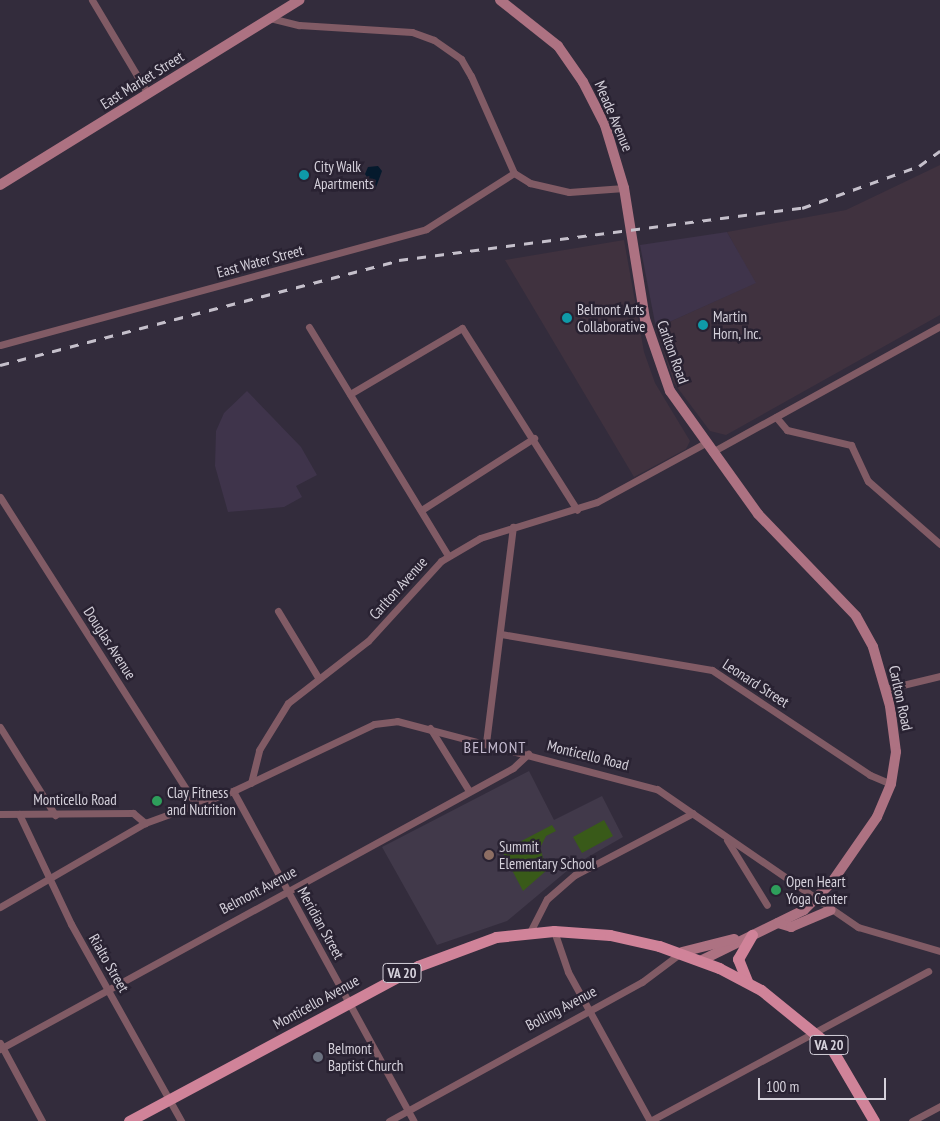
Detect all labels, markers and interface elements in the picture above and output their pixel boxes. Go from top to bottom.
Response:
street label: East Market Street [97,47,187,113]
street label: Meade Avenue [591,78,637,154]
place label: City Walk Apartments [314,157,374,192]
marker: City Walk Apartments [298,169,310,181]
street label: East Water Street [215,241,305,281]
place label: Belmont Arts Collaborative [577,300,645,335]
place label: Martin Horn, Inc. [713,307,762,342]
marker: Belmont Arts Collaborative [561,312,573,324]
street label: Carlton Road [653,318,693,386]
marker: Martin Horn, Inc. [697,319,709,331]
street label: Carlton Avenue [365,553,431,623]
street label: Douglas Avenue [80,603,140,683]
street label: Leonard Street [719,655,793,711]
street label: Carlton Road [885,664,917,732]
street label: Monticello Road [545,736,631,774]
district label: BELMONT [463,737,527,757]
place label: Clay Fitness and Nutrition [167,783,236,818]
street label: Monticello Road [33,791,117,809]
marker: Clay Fitness and Nutrition [151,795,163,807]
place label: Summit Elementary School [499,837,596,872]
marker: Summit Elementary School [483,849,495,861]
street label: Belmont Avenue [216,862,300,918]
place label: Open Heart Yoga Center [786,872,847,907]
street label: Meridian Street [294,884,348,962]
marker: Open Heart Yoga Center [770,884,782,896]
street label: Rialto Street [85,930,133,996]
road number: VA 20 [382,961,422,984]
street label: Monticello Avenue [270,971,362,1033]
street label: Bolling Avenue [522,982,600,1034]
road number: VA 20 [809,1034,849,1056]
place label: Belmont Baptist Church [328,1039,403,1074]
marker: Belmont Baptist Church [312,1051,324,1063]
scale bar [760,1068,888,1100]
text: 100 m [766,1077,799,1096]

